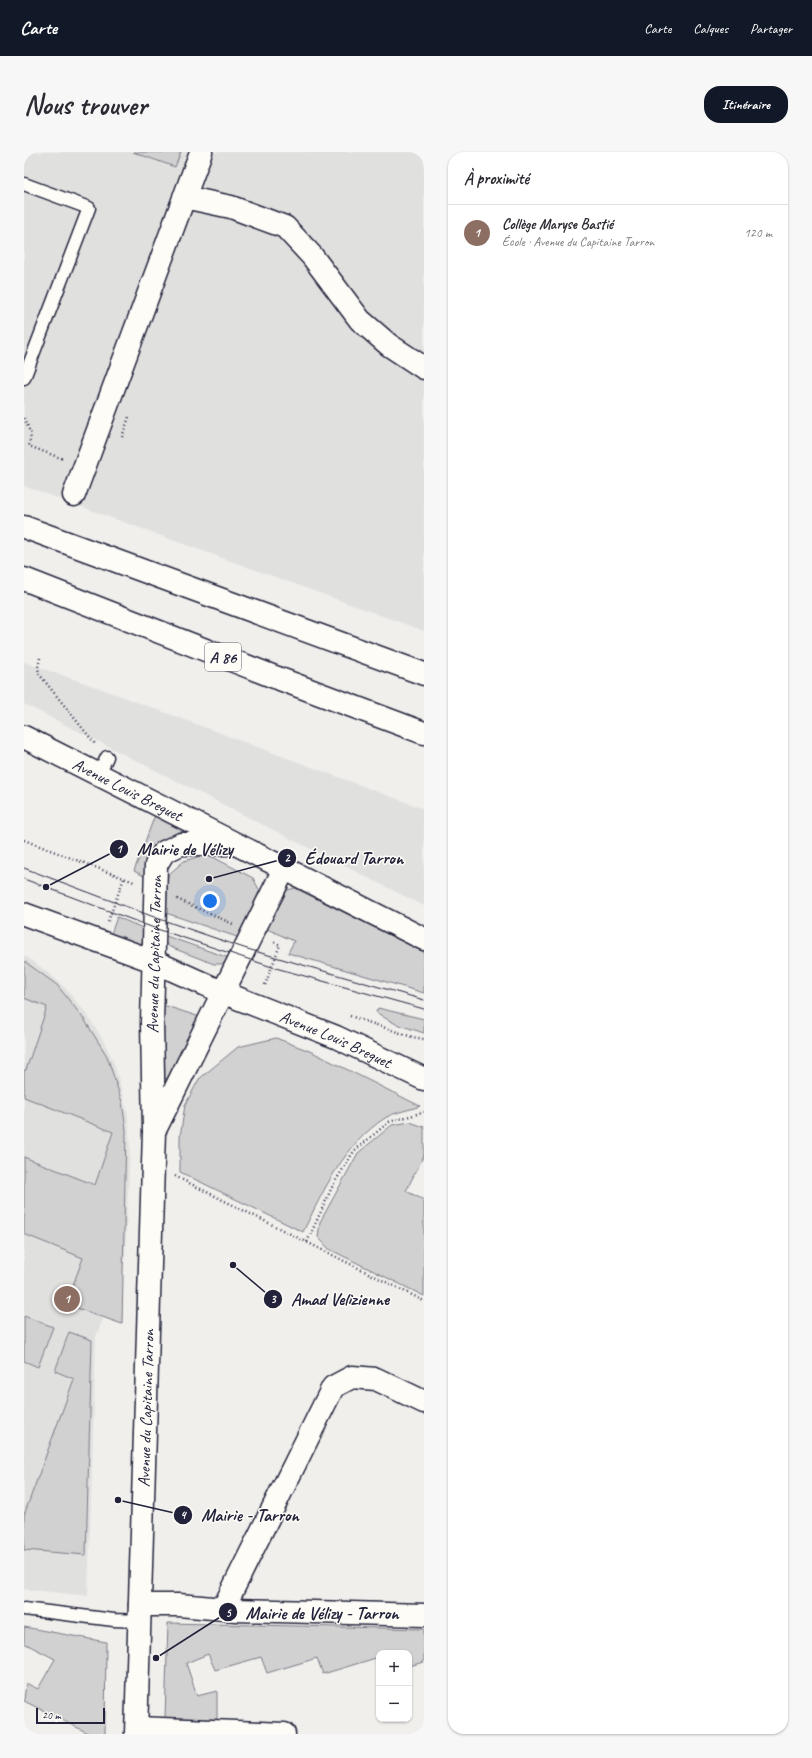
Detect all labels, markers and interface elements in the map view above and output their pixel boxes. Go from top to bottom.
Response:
text: Carte [20,16,57,40]
text: Carte [644,20,671,37]
text: Calques [693,20,728,37]
text: Partager [750,20,792,37]
button: Itinéraire [704,86,788,123]
text: Nous trouver [24,87,147,122]
text: À proximité [464,168,529,189]
text: Collège Maryse Bastié [502,215,613,234]
text: 1 [474,225,480,241]
text: 120 m [744,225,772,241]
text: École · Avenue du Capitaine Tarron [502,234,654,250]
road number: A 86 [205,643,241,671]
street label: Avenue Louis Breguet [69,753,188,827]
callout: Mairie de Vélizy [109,834,241,864]
text: Mairie de Vélizy [137,838,235,860]
text: 1 [116,841,123,857]
callout: Édouard Tarron [277,843,411,873]
text: Édouard Tarron [305,847,405,869]
text: 2 [284,850,291,866]
street label: Avenue du Capitaine Tarron [142,874,167,1033]
your location [200,891,220,911]
street label: Avenue Louis Breguet [277,1006,397,1074]
pin: 1 [54,1284,80,1314]
callout: Amad Velizienne [263,1284,397,1314]
text: Amad Velizienne [291,1288,391,1310]
text: 3 [270,1291,277,1307]
street label: Avenue du Capitaine Tarron [133,1328,159,1487]
callout: Mairie - Tarron [173,1500,307,1530]
text: Mairie - Tarron [201,1504,301,1526]
text: 4 [180,1507,187,1523]
callout: Mairie de Vélizy - Tarron [218,1597,407,1627]
text: Mairie de Vélizy - Tarron [246,1602,400,1624]
text: 5 [225,1605,232,1621]
map controls [376,1650,412,1722]
button: + [376,1650,412,1686]
button: − [376,1686,412,1722]
scale bar [36,1706,105,1725]
text: 20 m [42,1708,61,1722]

